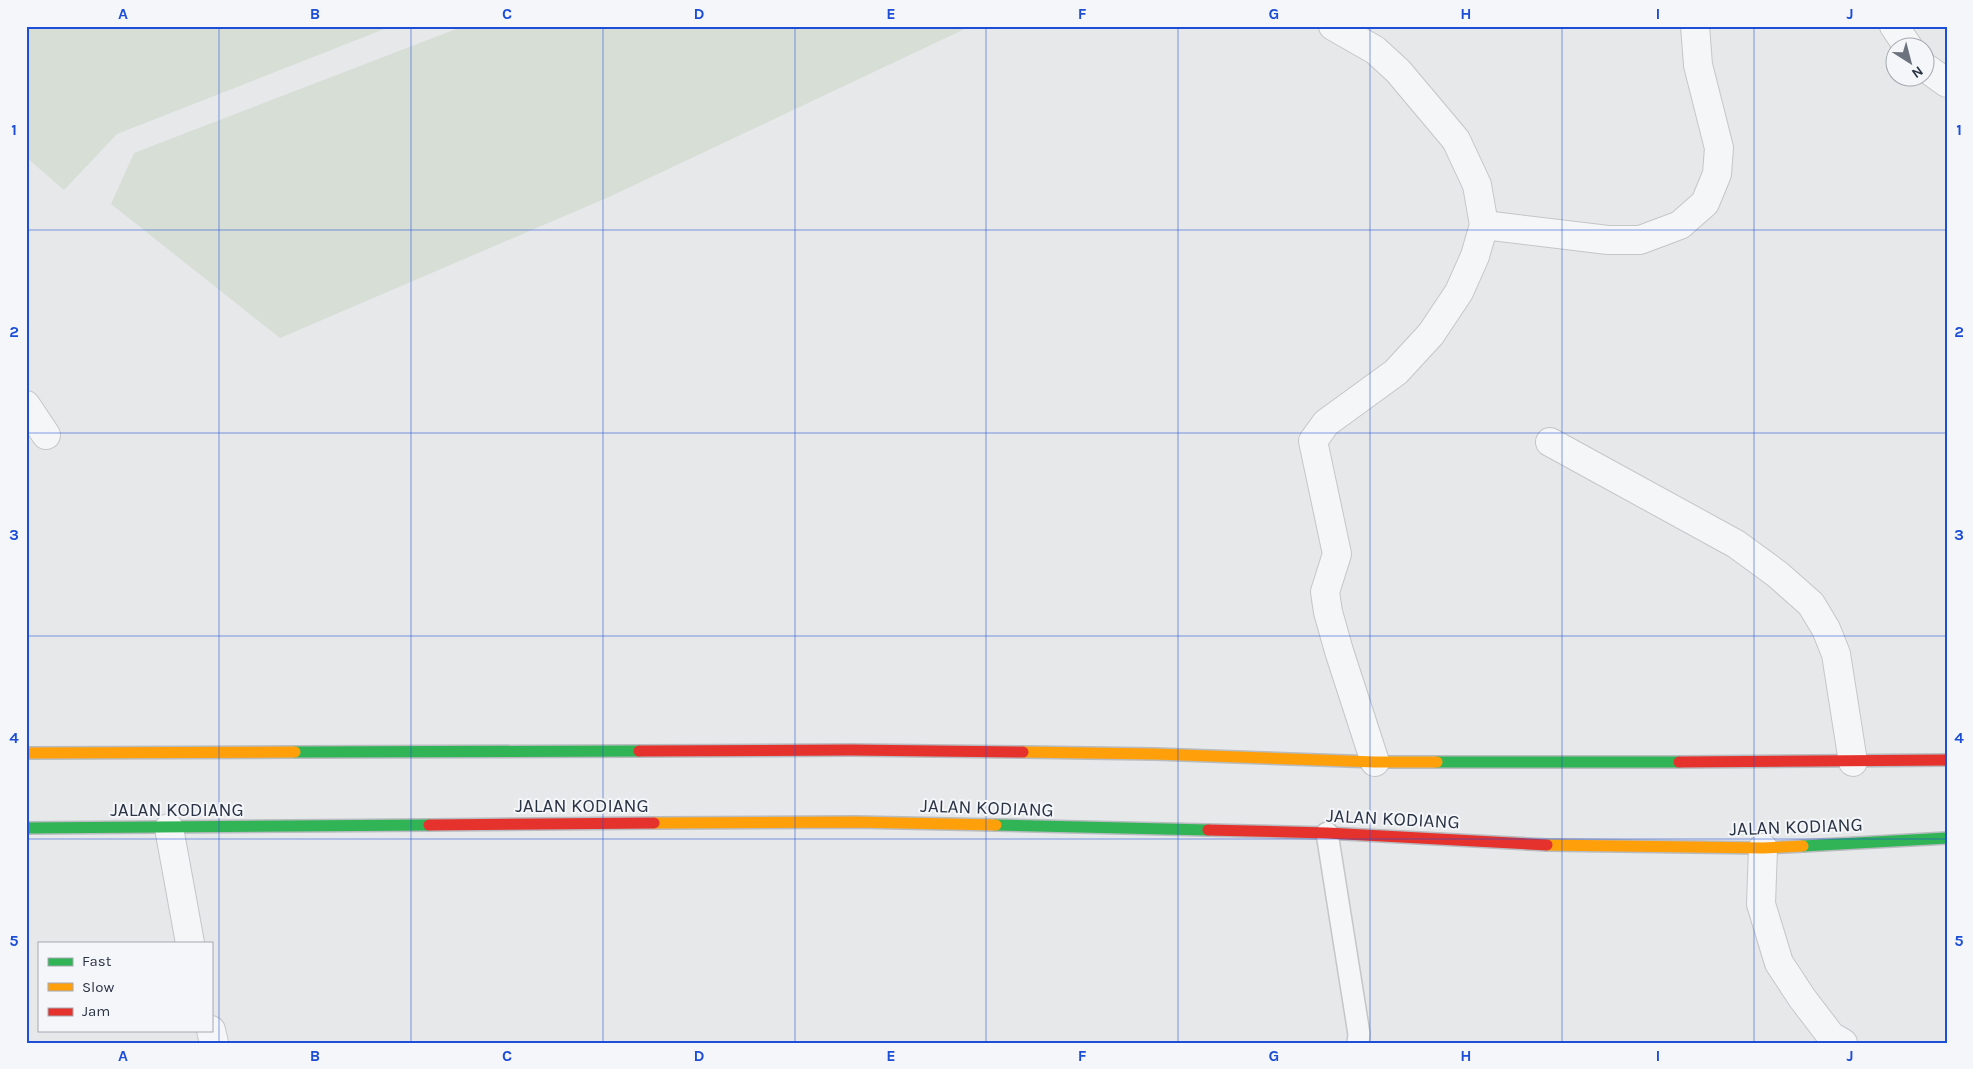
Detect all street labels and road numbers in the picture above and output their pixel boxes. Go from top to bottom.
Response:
street label: JALAN KODIANG [515,795,649,817]
street label: JALAN KODIANG [920,795,1054,821]
street label: JALAN KODIANG [110,799,244,821]
street label: JALAN KODIANG [1326,805,1460,833]
street label: JALAN KODIANG [1729,814,1863,840]

